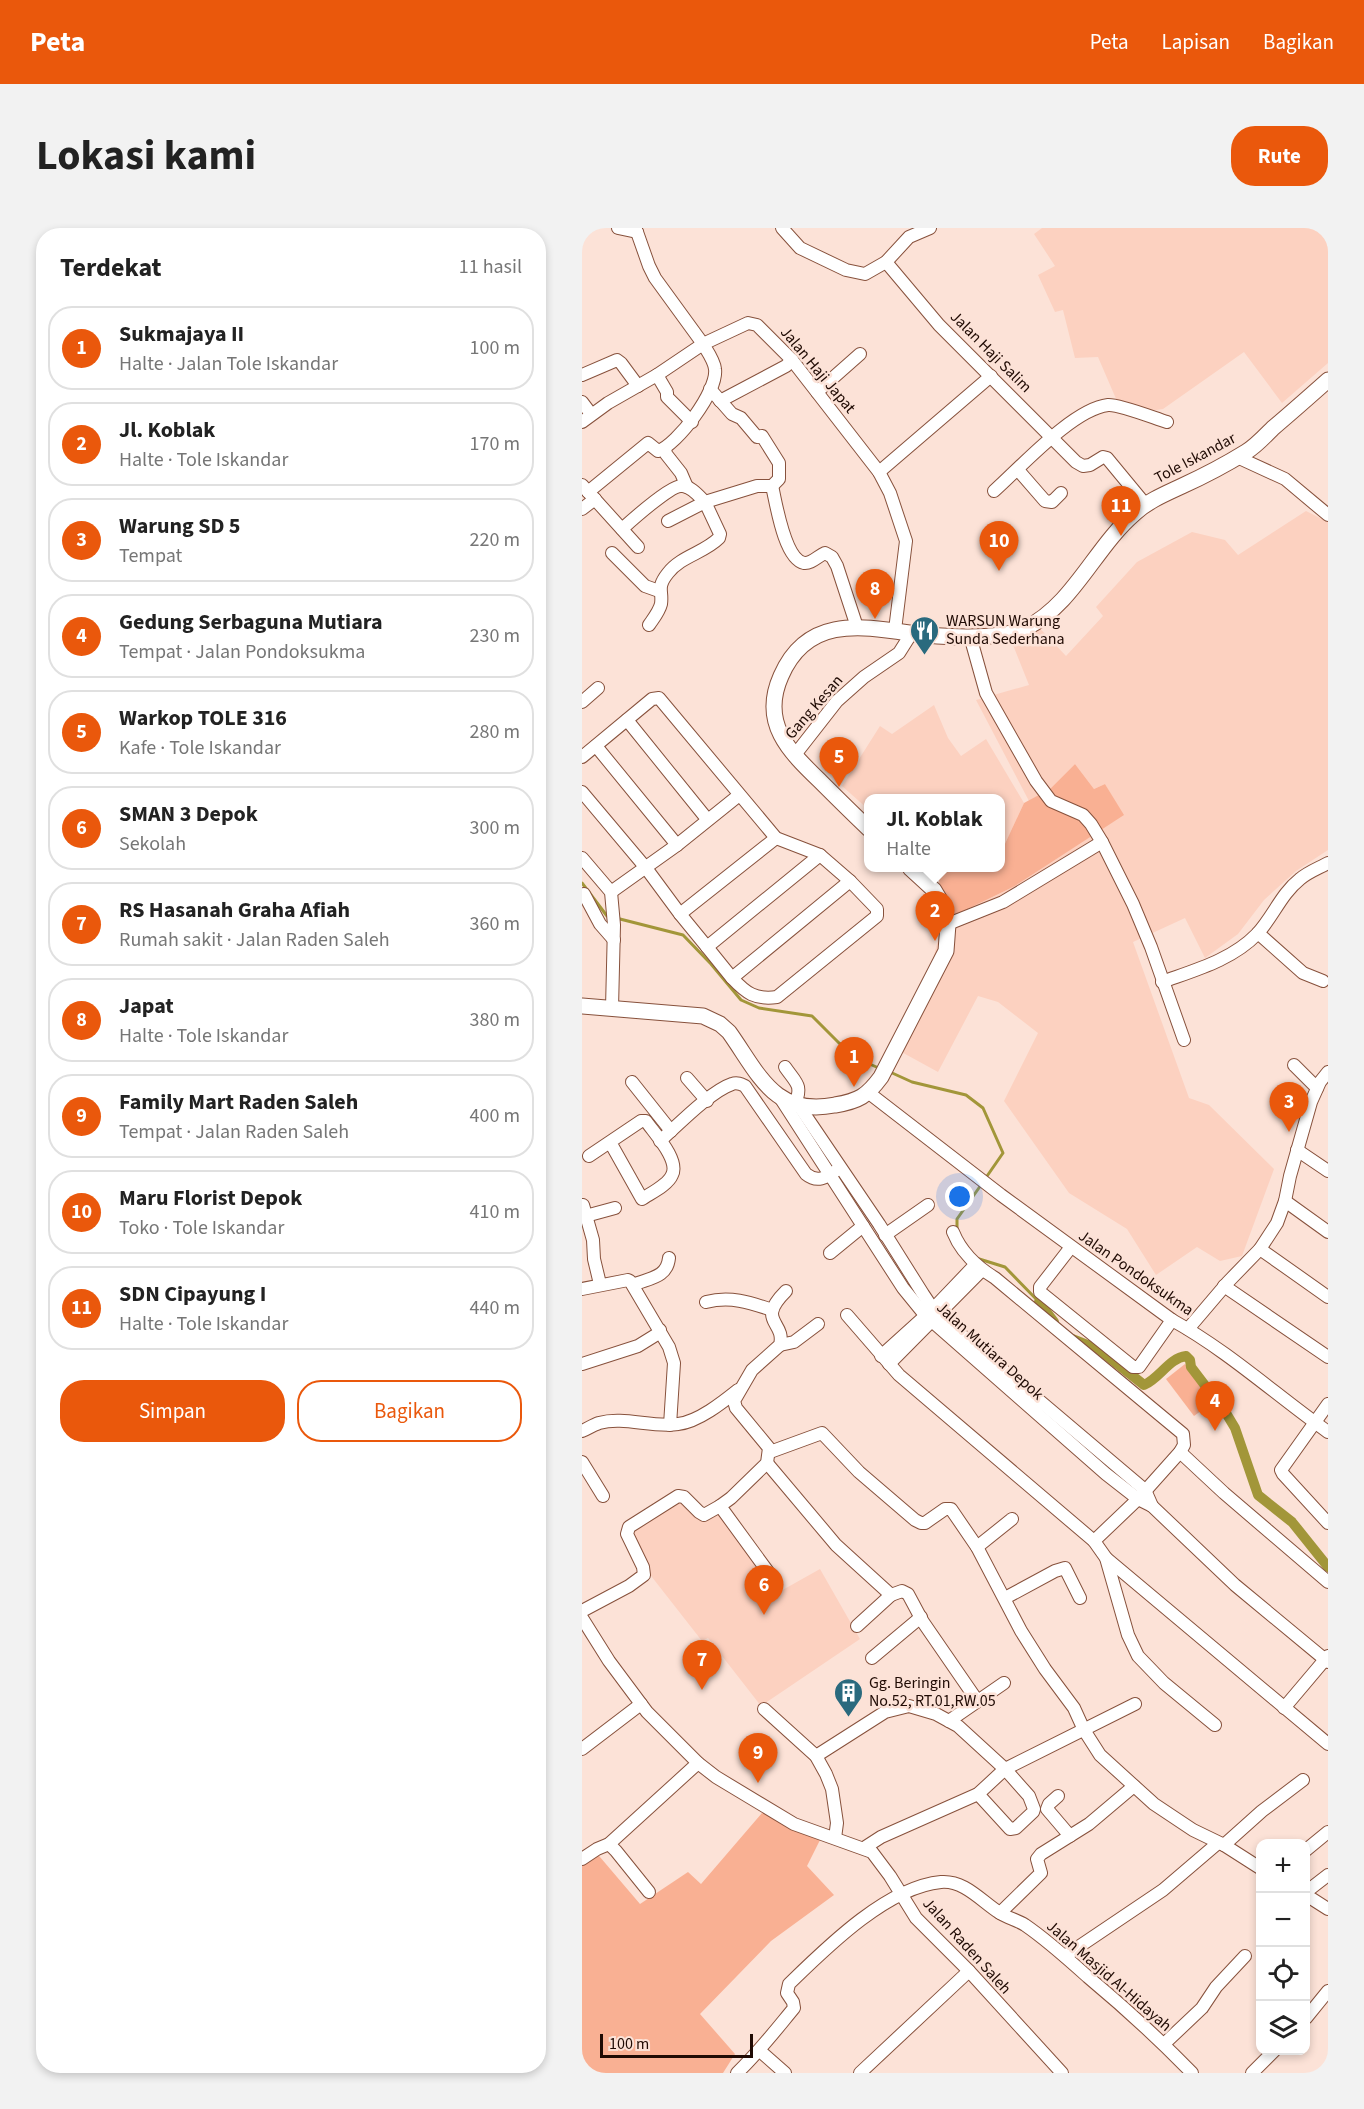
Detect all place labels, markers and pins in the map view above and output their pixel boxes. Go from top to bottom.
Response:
pin: 11 [1102,486,1140,536]
pin: 10 [980,522,1018,571]
pin: 8 [856,570,894,619]
place label: WARSUN Warung Sunda Sederhana [946,610,1065,650]
restaurant icon: WARSUN Warung Sunda Sederhana [909,614,941,656]
pin: 5 [820,738,858,787]
pin: 2 [916,892,954,941]
pin: 1 [834,1038,874,1087]
pin: 3 [1270,1082,1308,1132]
pin: 4 [1196,1382,1234,1431]
pin: 6 [744,1566,783,1615]
pin: 7 [682,1640,722,1690]
place label: Gg. Beringin No.52, RT.01,RW.05 [869,1672,996,1712]
building icon: Gg. Beringin No.52, RT.01,RW.05 [832,1676,864,1718]
pin: 9 [738,1734,777,1783]

